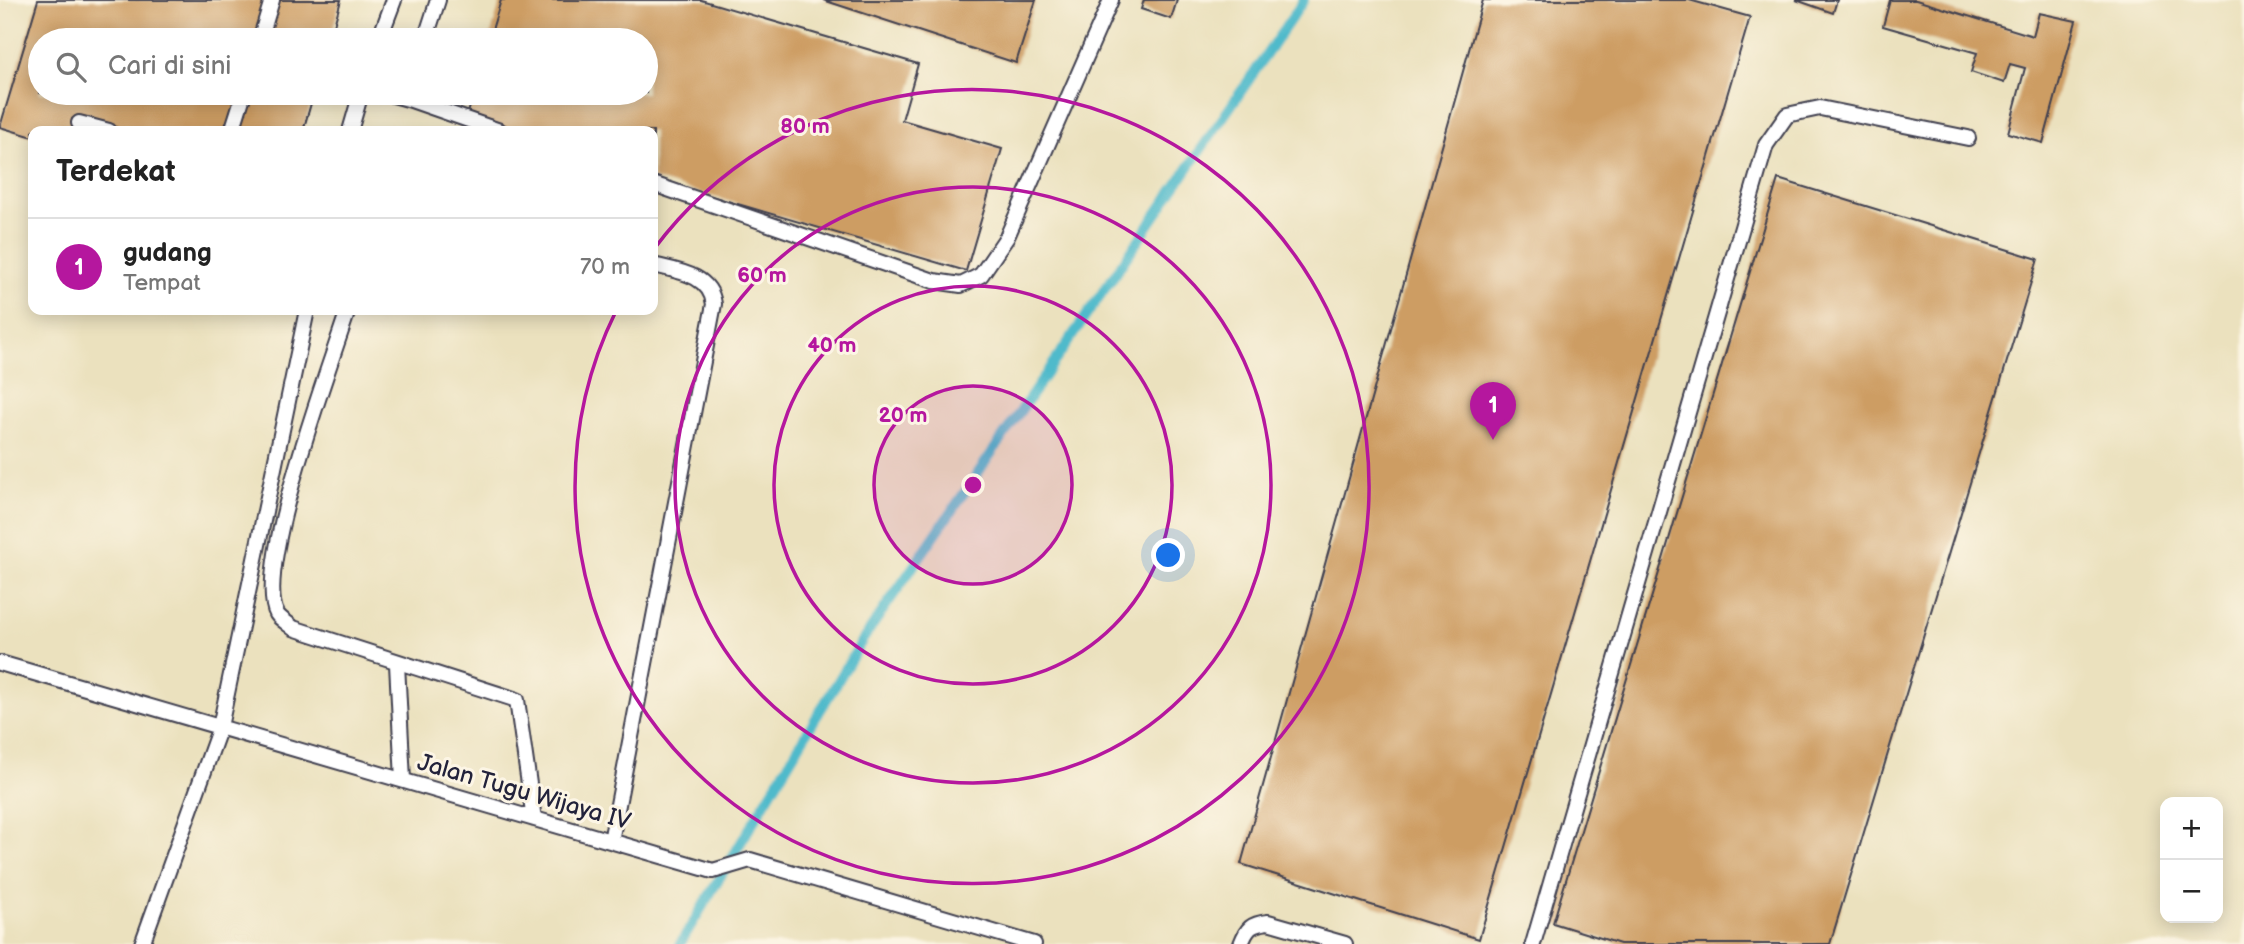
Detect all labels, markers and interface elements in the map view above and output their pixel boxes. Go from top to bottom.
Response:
search box [28,28,658,105]
icon: search [52,48,90,86]
text: Cari di sini [108,51,231,82]
text: 80 m [780,114,830,139]
text: Terdekat [56,154,175,190]
text: gudang [123,238,212,269]
text: 1 [74,253,84,281]
text: 70 m [580,253,630,281]
text: 60 m [737,263,787,288]
text: Tempat [123,269,201,297]
text: 40 m [807,333,857,358]
pin: 1 [1470,382,1516,440]
text: 20 m [879,403,927,428]
centre of rings [961,473,985,497]
your location [1151,538,1185,572]
street label: Jalan Tugu Wijaya IV [414,748,634,836]
map controls [2160,797,2223,923]
button: + [2160,797,2223,860]
button: − [2160,860,2223,923]

